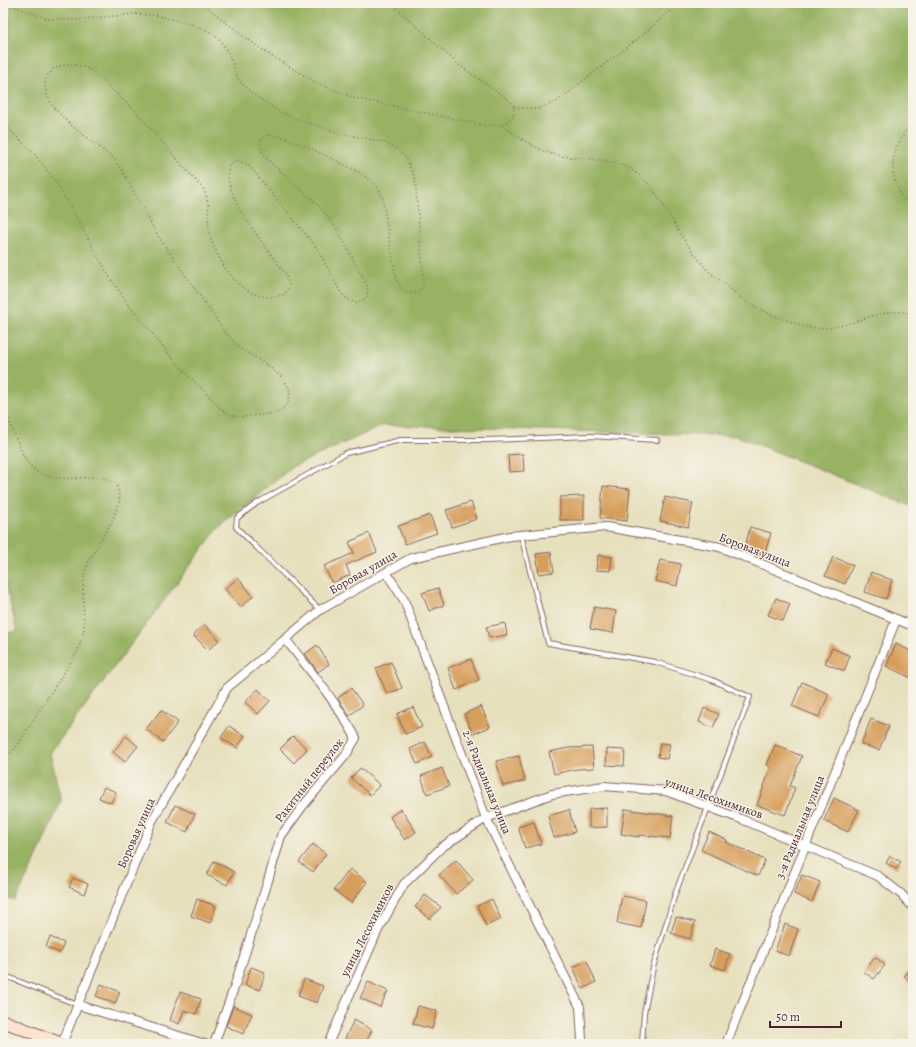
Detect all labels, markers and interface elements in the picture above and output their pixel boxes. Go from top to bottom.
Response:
street label: Боровая улица [717,529,794,571]
street label: Боровая улица [326,546,400,598]
street label: 2-я Радиальная улица [459,728,515,837]
street label: Ракитный переулок [271,735,347,825]
street label: 3-я Радиальная улица [772,772,828,881]
street label: улица Лесохимиков [662,773,765,822]
street label: Боровая улица [113,795,159,871]
street label: улица Лесохимиков [336,880,398,980]
scale bar [770,1003,841,1029]
text: 50 m [776,1009,800,1025]

